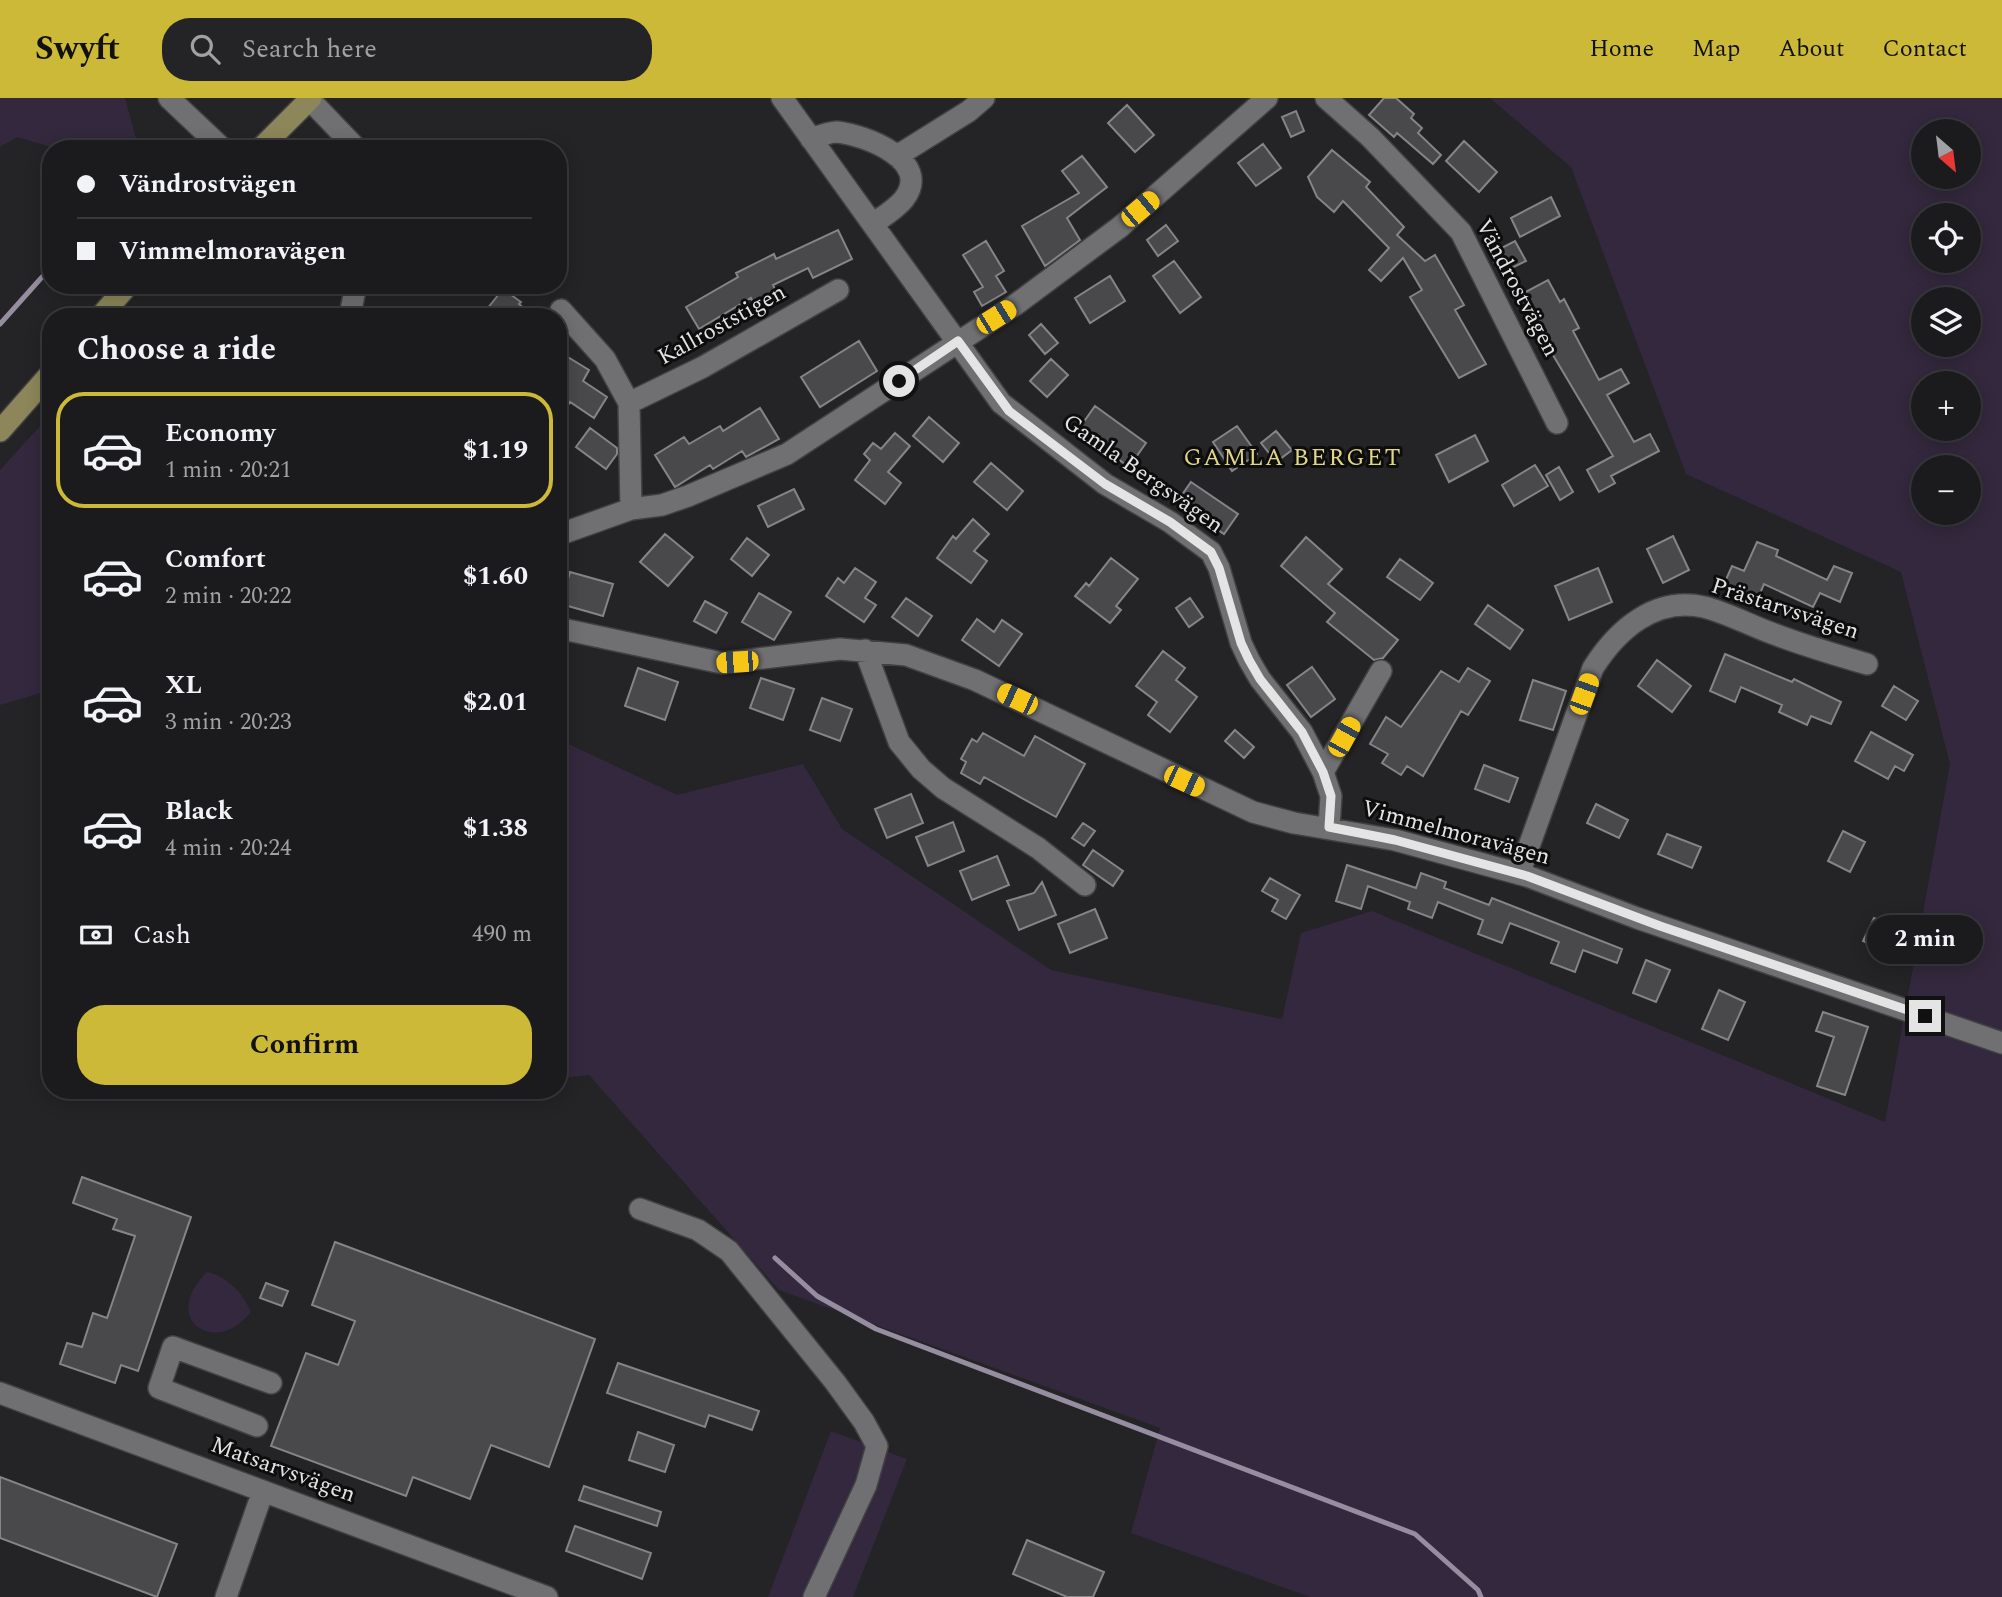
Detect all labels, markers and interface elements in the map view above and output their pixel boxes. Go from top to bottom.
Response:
search box [162,18,652,81]
text: Swyft [35,24,120,74]
text: Search here [242,29,377,69]
icon: search [186,30,224,68]
text: Home [1589,31,1654,67]
text: Map [1692,31,1740,67]
text: About [1778,31,1844,67]
text: Contact [1882,31,1967,67]
north arrow [1911,119,1981,189]
map controls [1911,119,1981,525]
text: Vändrostvägen [119,164,297,204]
car [1118,187,1163,231]
button: locate [1911,203,1981,273]
street label: Vändrostvägen [1466,213,1568,363]
text: Vimmelmoravägen [119,231,346,271]
street label: Kallroststigen [651,275,793,375]
button: layers [1911,287,1981,357]
car [973,297,1020,337]
text: Choose a ride [77,325,276,374]
route start [883,365,915,397]
button: + [1911,371,1981,441]
street label: Gamla Bergsvägen [1055,405,1231,543]
text: Economy [165,413,275,453]
icon: car [81,419,144,482]
text: $1.19 [463,430,528,470]
district label: GAMLA BERGET [1183,440,1403,476]
text: 1 min · 20:21 [165,453,292,488]
button: − [1911,455,1981,525]
text: Comfort [165,539,266,579]
icon: car [81,545,144,608]
text: $1.60 [463,556,528,596]
street label: Prästarvsvägen [1707,569,1863,649]
text: 2 min · 20:22 [165,579,292,614]
car [716,650,759,674]
text: XL [165,665,202,705]
icon: car [81,671,144,734]
car [1567,671,1602,717]
car [994,681,1041,717]
text: $2.01 [463,682,528,722]
text: 3 min · 20:23 [165,705,292,740]
car [1325,714,1364,760]
car [1161,763,1208,799]
text: Black [165,791,233,831]
street label: Vimmelmoravägen [1358,791,1554,875]
icon: car [81,797,144,860]
text: $1.38 [463,808,528,848]
text: 4 min · 20:24 [165,831,292,866]
callout: 2 min [1867,914,1983,964]
text: Cash [133,915,191,955]
icon: cash [77,916,115,954]
text: 490 m [472,917,532,952]
text: 2 min [1894,922,1956,957]
route end [1909,1000,1941,1032]
button: Confirm [77,1005,532,1085]
street label: Matsarvsvägen [206,1428,360,1512]

